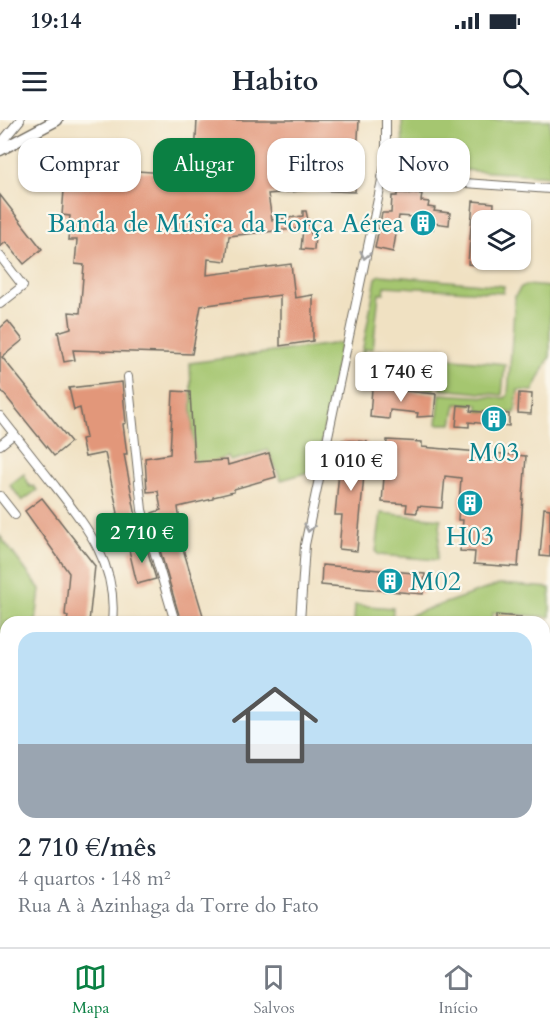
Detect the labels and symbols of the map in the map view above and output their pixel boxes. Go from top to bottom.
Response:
place label: Banda de Música da Força Aérea [48,206,404,241]
building icon: Banda de Música da Força Aérea [408,208,438,238]
one-way arrow [359,249,372,259]
pin: 1 740 € [346,352,456,403]
building icon: M03 [479,404,509,434]
place label: M03 [468,435,520,470]
pin: 1 010 € [296,441,406,492]
building icon: H03 [455,488,485,518]
pin: 2 710 € [87,513,197,564]
place label: H03 [446,519,494,554]
one-way arrow [303,522,316,532]
place label: M02 [410,564,461,599]
building icon: M02 [375,566,405,596]

